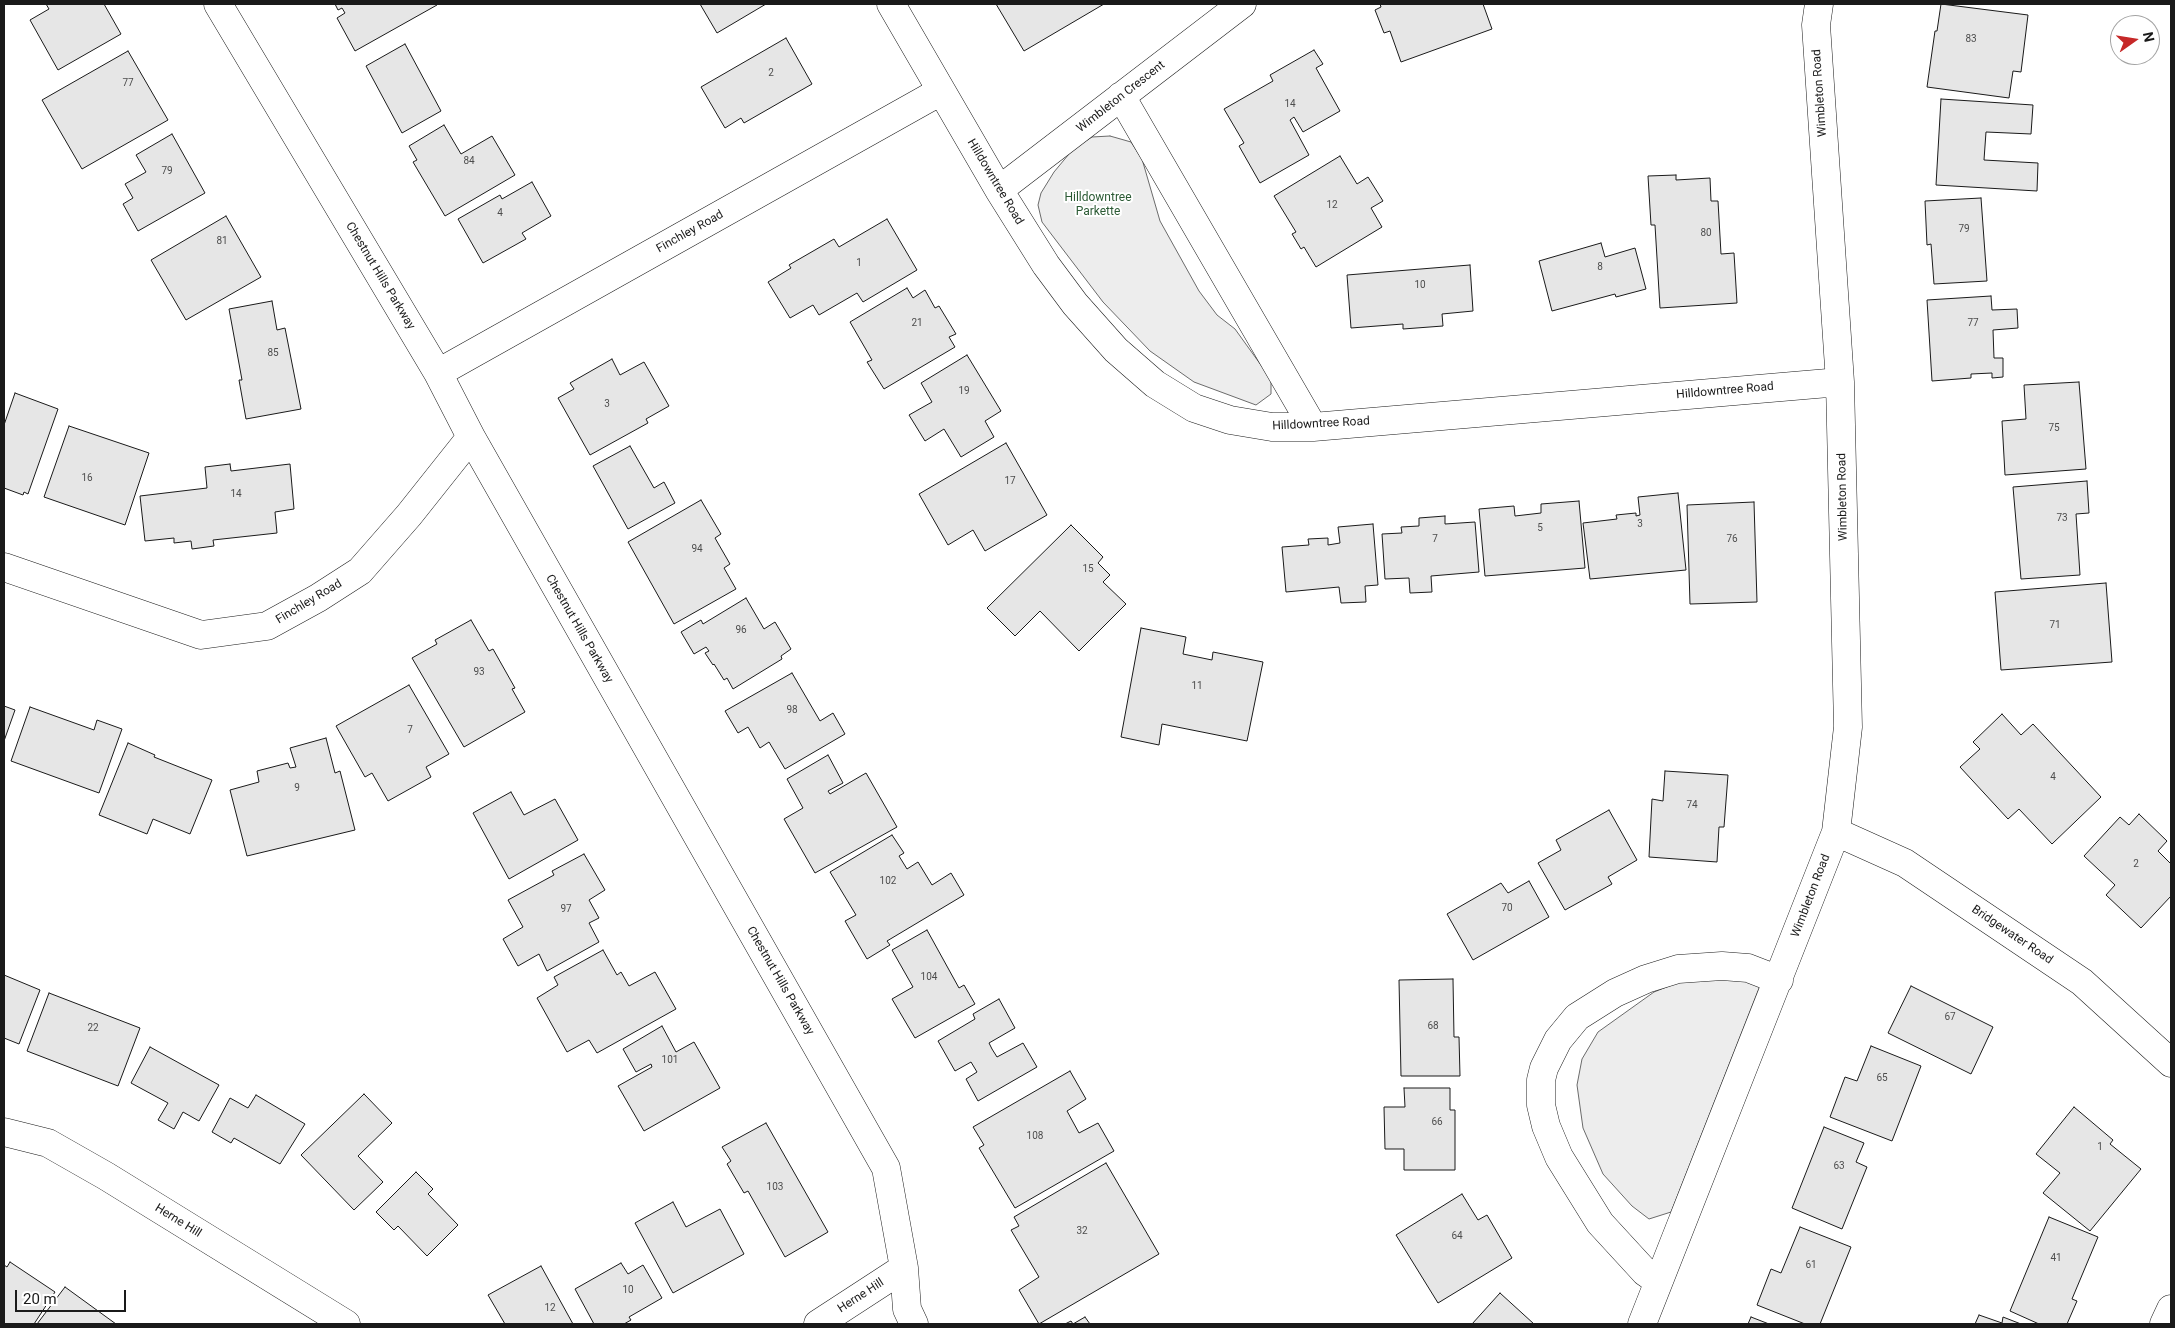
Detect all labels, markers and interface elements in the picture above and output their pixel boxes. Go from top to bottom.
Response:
north arrow [2110,15,2160,65]
text: N [2140,30,2158,43]
house number: 83 [1965,33,1977,45]
street label: Wimbleton Road [1810,49,1830,137]
street label: Wimbleton Crescent [1074,58,1168,136]
house number: 2 [768,67,774,79]
house number: 77 [122,77,134,89]
house number: 14 [1284,98,1296,110]
street label: Hilldowntree Road [964,136,1026,228]
house number: 84 [463,155,475,167]
house number: 79 [161,165,173,177]
park label: Hilldowntree Parkette [1064,191,1132,219]
house number: 12 [1326,199,1338,211]
house number: 4 [497,207,503,219]
street label: Finchley Road [654,208,726,256]
street label: Chestnut Hills Parkway [342,220,418,332]
house number: 79 [1958,223,1970,235]
house number: 80 [1700,227,1712,239]
house number: 81 [216,235,228,247]
house number: 1 [856,257,862,269]
house number: 8 [1597,261,1603,273]
house number: 10 [1414,279,1426,291]
house number: 21 [911,317,923,329]
house number: 77 [1967,317,1979,329]
house number: 85 [267,347,279,359]
street label: Hilldowntree Road [1676,380,1774,402]
house number: 19 [958,385,970,397]
house number: 3 [604,398,610,410]
street label: Hilldowntree Road [1272,414,1370,434]
house number: 75 [2048,422,2060,434]
street label: Wimbleton Road [1835,453,1851,541]
house number: 16 [81,472,93,484]
house number: 17 [1004,475,1016,487]
house number: 14 [230,488,242,500]
house number: 73 [2056,512,2068,524]
house number: 3 [1637,518,1643,530]
house number: 5 [1537,522,1543,534]
house number: 7 [1432,533,1438,545]
house number: 76 [1726,533,1738,545]
house number: 94 [691,543,703,555]
house number: 15 [1082,563,1094,575]
street label: Chestnut Hills Parkway [542,572,616,686]
street label: Finchley Road [273,577,345,627]
house number: 71 [2049,619,2061,631]
house number: 96 [735,624,747,636]
house number: 93 [473,666,485,678]
house number: 11 [1191,680,1203,692]
house number: 98 [786,704,798,716]
house number: 7 [407,724,413,736]
house number: 4 [2050,771,2056,783]
house number: 9 [294,782,300,794]
house number: 74 [1686,799,1698,811]
street label: Wimbleton Road [1789,852,1833,940]
house number: 2 [2133,858,2139,870]
house number: 102 [880,875,896,887]
house number: 70 [1501,902,1513,914]
house number: 97 [560,903,572,915]
street label: Bridgewater Road [1969,903,2055,967]
street label: Chestnut Hills Parkway [743,924,817,1038]
house number: 104 [921,971,937,983]
house number: 67 [1944,1011,1956,1023]
house number: 68 [1427,1020,1439,1032]
house number: 22 [87,1022,99,1034]
house number: 101 [662,1054,678,1066]
house number: 65 [1876,1072,1888,1084]
house number: 66 [1431,1116,1443,1128]
house number: 108 [1027,1130,1043,1142]
house number: 1 [2097,1141,2103,1153]
house number: 63 [1833,1160,1845,1172]
house number: 103 [767,1181,783,1193]
street label: Herne Hill [152,1201,204,1241]
house number: 32 [1076,1225,1088,1237]
house number: 64 [1451,1230,1463,1242]
house number: 41 [2050,1252,2062,1264]
house number: 61 [1805,1259,1817,1271]
street label: Herne Hill [835,1276,887,1316]
scale bar [18,1280,129,1312]
house number: 10 [622,1284,634,1296]
text: 20 m [23,1290,57,1308]
house number: 12 [544,1302,556,1314]

